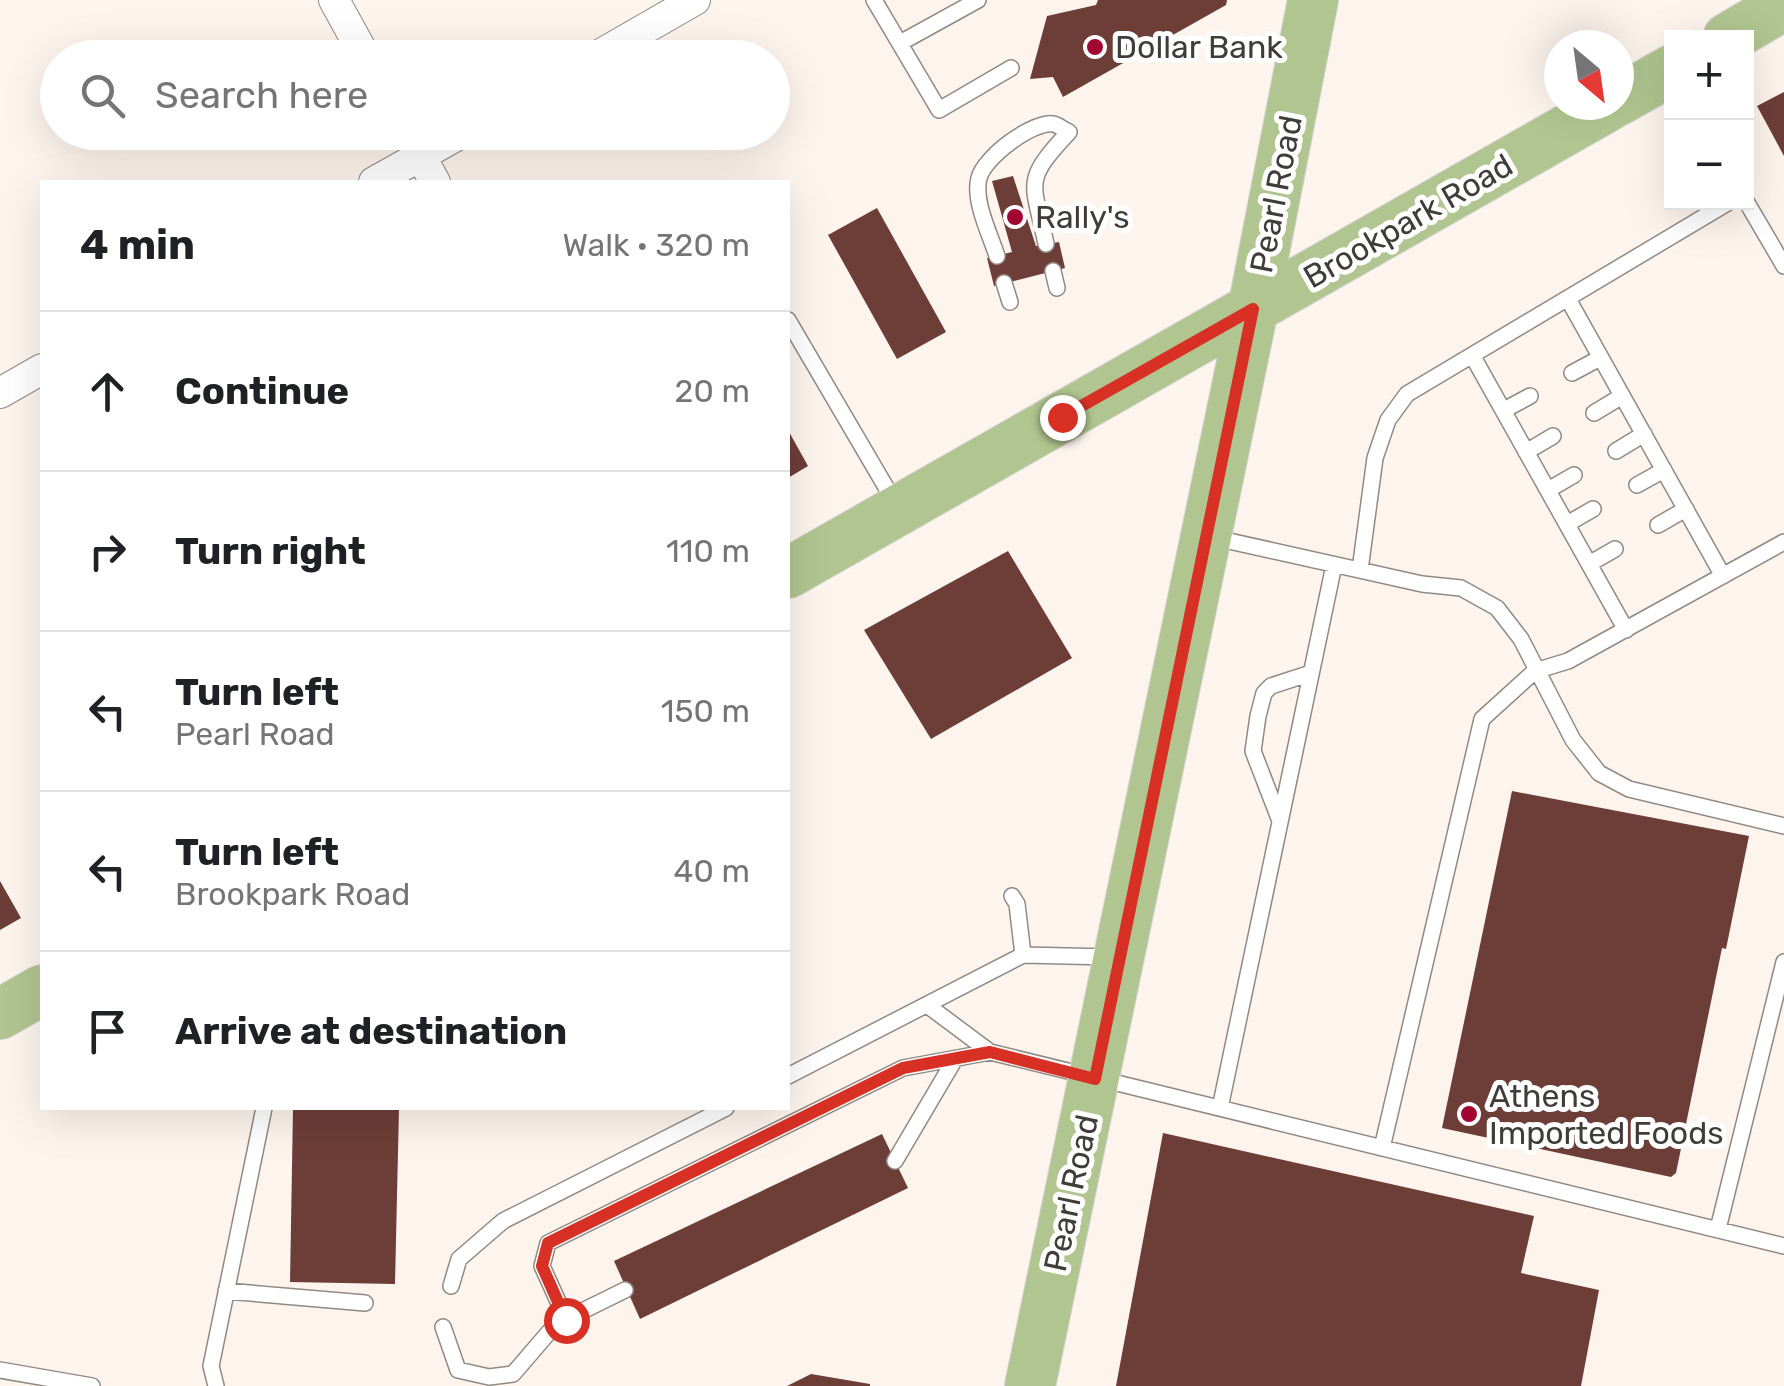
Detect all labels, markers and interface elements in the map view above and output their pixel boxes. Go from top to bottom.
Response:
place label: Dollar Bank [1115,28,1283,66]
north arrow [1544,30,1634,120]
map controls [1664,30,1754,210]
button: + [1664,30,1754,120]
marker: Dollar Bank [1084,36,1106,58]
search box [40,40,790,150]
icon: search [75,68,130,123]
text: Search here [155,72,368,118]
street label: Pearl Road [1242,112,1310,276]
button: − [1664,120,1754,210]
street label: Brookpark Road [1297,146,1519,296]
place label: Rally's [1035,198,1129,236]
marker: Rally's [1004,206,1026,228]
text: 4 min [80,220,195,270]
text: Walk · 320 m [563,226,750,264]
icon: ahead [80,364,135,419]
text: Continue [175,368,349,414]
text: 20 m [675,372,750,410]
route end [1040,395,1086,441]
icon: right [80,524,135,579]
text: Turn right [175,528,366,574]
text: 110 m [666,532,750,570]
text: Turn left [175,669,339,715]
icon: left [80,684,135,739]
text: 150 m [661,692,750,730]
text: Pearl Road [175,715,335,753]
text: Turn left [175,829,339,875]
icon: left [80,844,135,899]
text: 40 m [674,852,750,890]
text: Brookpark Road [175,875,410,913]
icon: arrive [80,1004,135,1059]
text: Arrive at destination [175,1008,567,1054]
place label: Athens Imported Foods [1489,1077,1724,1152]
marker: Athens Imported Foods [1458,1103,1480,1125]
street label: Pearl Road [1036,1111,1106,1275]
route start [544,1298,590,1344]

